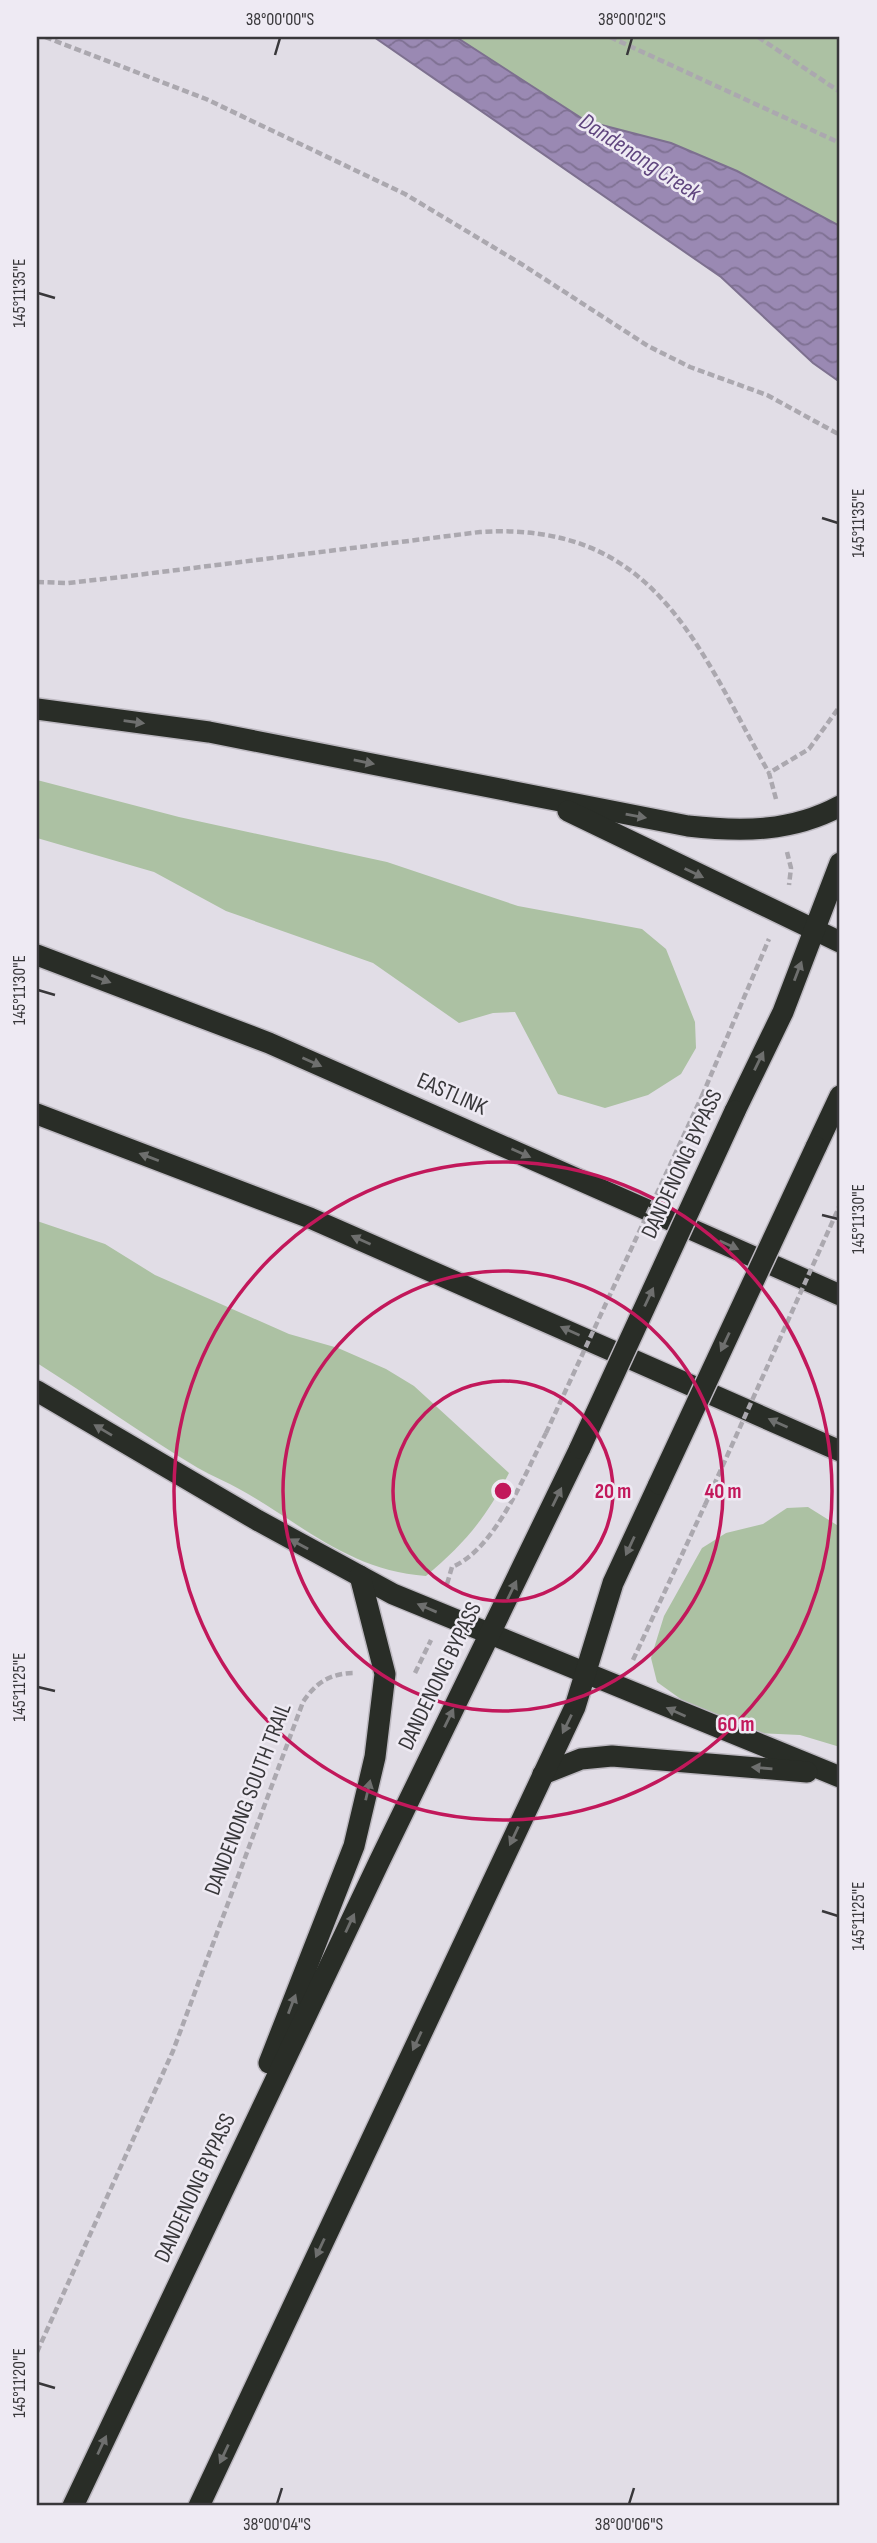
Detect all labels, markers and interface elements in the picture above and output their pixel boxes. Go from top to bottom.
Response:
text: 38°00'00"S [246,9,315,30]
text: 38°00'02"S [598,9,666,30]
water label: Dandenong Creek [574,107,707,208]
text: 145°11'35"E [9,259,30,327]
text: 145°11'35"E [848,489,869,557]
one-way arrow [123,716,145,727]
one-way arrow [353,756,375,767]
one-way arrow [625,811,647,822]
one-way arrow [684,867,704,878]
text: 145°11'30"E [9,955,30,1025]
one-way arrow [793,961,804,982]
one-way arrow [90,974,111,985]
one-way arrow [753,1051,764,1071]
one-way arrow [302,1057,323,1068]
street label: EASTLINK [413,1066,492,1122]
street label: DANDENONG BYPASS [635,1085,729,1243]
one-way arrow [511,1147,531,1159]
one-way arrow [139,1152,160,1163]
text: 145°11'30"E [848,1184,869,1254]
one-way arrow [351,1234,371,1246]
one-way arrow [719,1239,739,1251]
one-way arrow [644,1287,655,1307]
one-way arrow [559,1325,580,1336]
one-way arrow [719,1332,731,1352]
one-way arrow [768,1417,788,1429]
one-way arrow [93,1424,112,1436]
centre of rings [491,1479,515,1503]
text: 20 m [595,1479,631,1504]
text: 40 m [705,1479,741,1504]
one-way arrow [551,1487,562,1507]
one-way arrow [624,1536,636,1556]
one-way arrow [290,1538,309,1550]
one-way arrow [506,1580,517,1600]
street label: DANDENONG BYPASS [392,1597,488,1755]
one-way arrow [417,1602,437,1614]
text: 145°11'25"E [9,1653,30,1721]
street label: DANDENONG SOUTH TRAIL [198,1699,298,1899]
one-way arrow [666,1706,686,1718]
one-way arrow [443,1708,455,1728]
text: 60 m [717,1712,755,1737]
one-way arrow [561,1714,573,1734]
one-way arrow [751,1762,773,1773]
one-way arrow [363,1779,374,1801]
one-way arrow [508,1826,520,1846]
text: 145°11'25"E [848,1882,869,1950]
one-way arrow [344,1913,356,1933]
one-way arrow [287,1994,298,2015]
one-way arrow [411,2031,422,2051]
street label: DANDENONG BYPASS [148,2109,242,2267]
one-way arrow [314,2237,325,2258]
text: 145°11'20"E [9,2348,30,2418]
one-way arrow [97,2434,108,2455]
one-way arrow [218,2443,229,2464]
text: 38°00'04"S [243,2514,311,2535]
text: 38°00'06"S [595,2514,663,2535]

